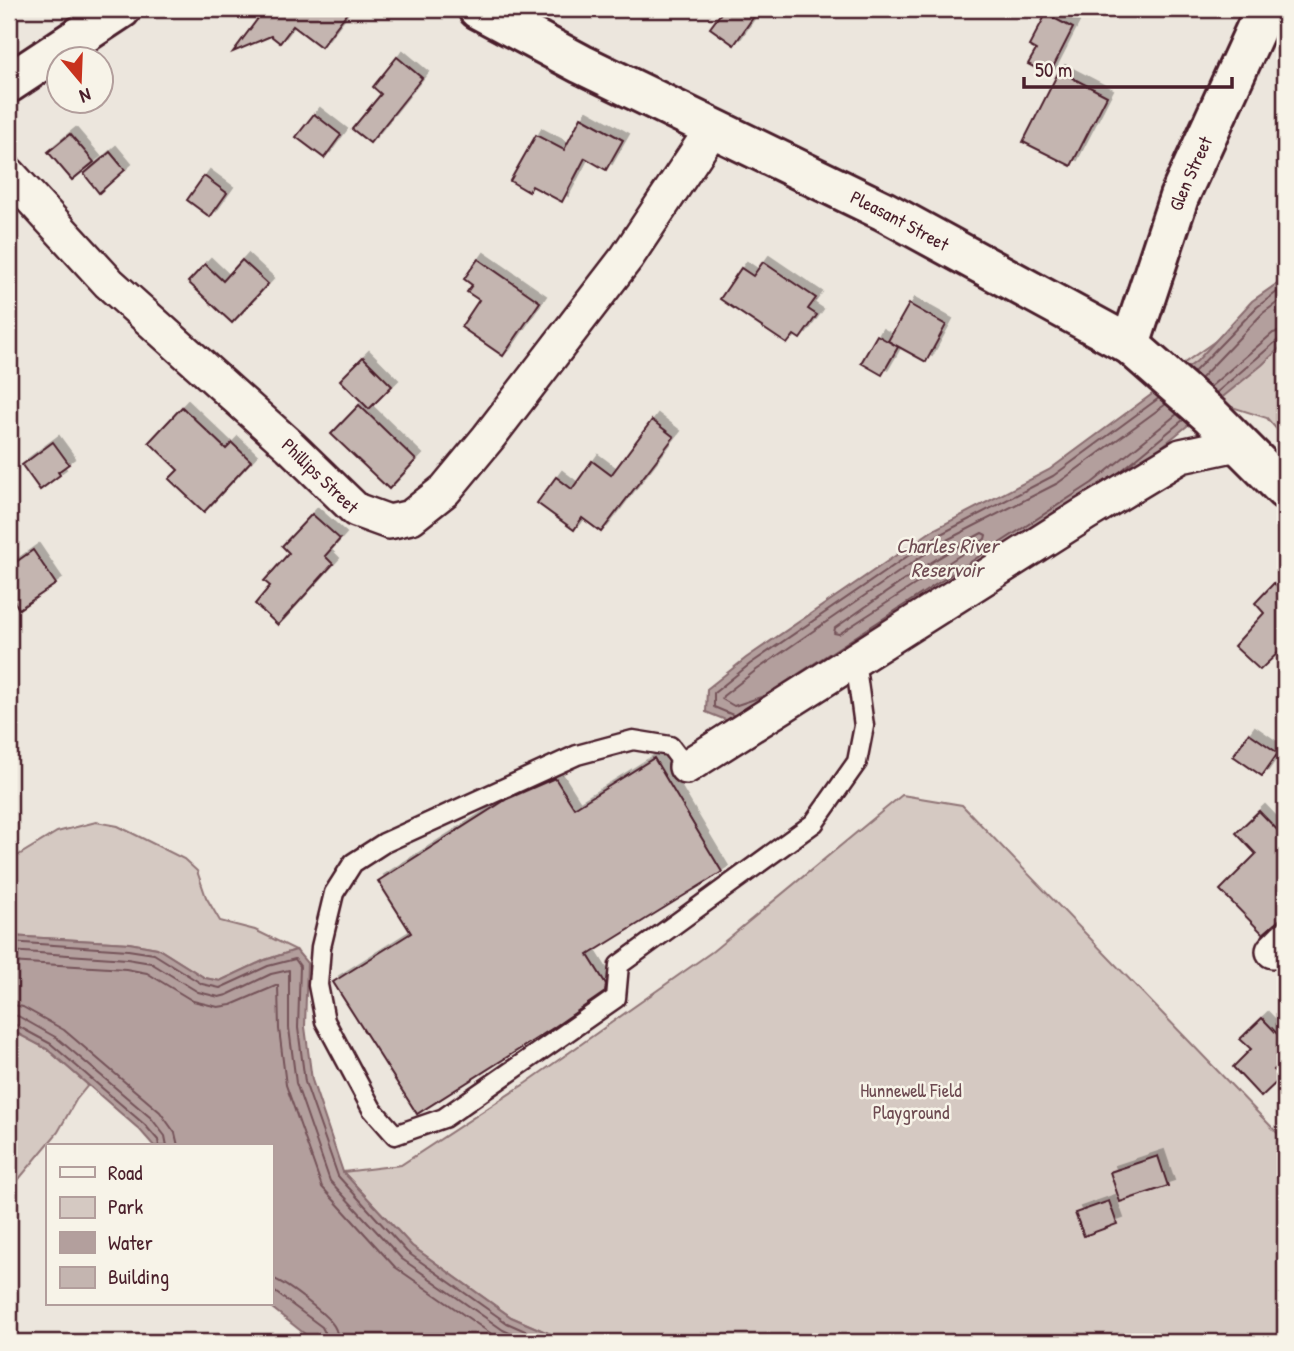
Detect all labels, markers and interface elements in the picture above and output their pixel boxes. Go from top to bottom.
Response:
north arrow [46,46,116,116]
scale bar [1024,46,1233,90]
text: 50 m [1035,55,1072,84]
text: N [77,82,95,110]
street label: Glen Street [1162,132,1218,214]
street label: Pleasant Street [846,184,954,257]
street label: Phillips Street [276,432,365,519]
water label: Charles River Reservoir [896,531,1001,584]
park label: Hunnewell Field Playground [860,1077,962,1125]
legend [46,1144,273,1306]
text: Road [108,1158,142,1187]
text: Park [108,1192,143,1221]
text: Water [108,1228,153,1257]
text: Building [108,1262,169,1291]

